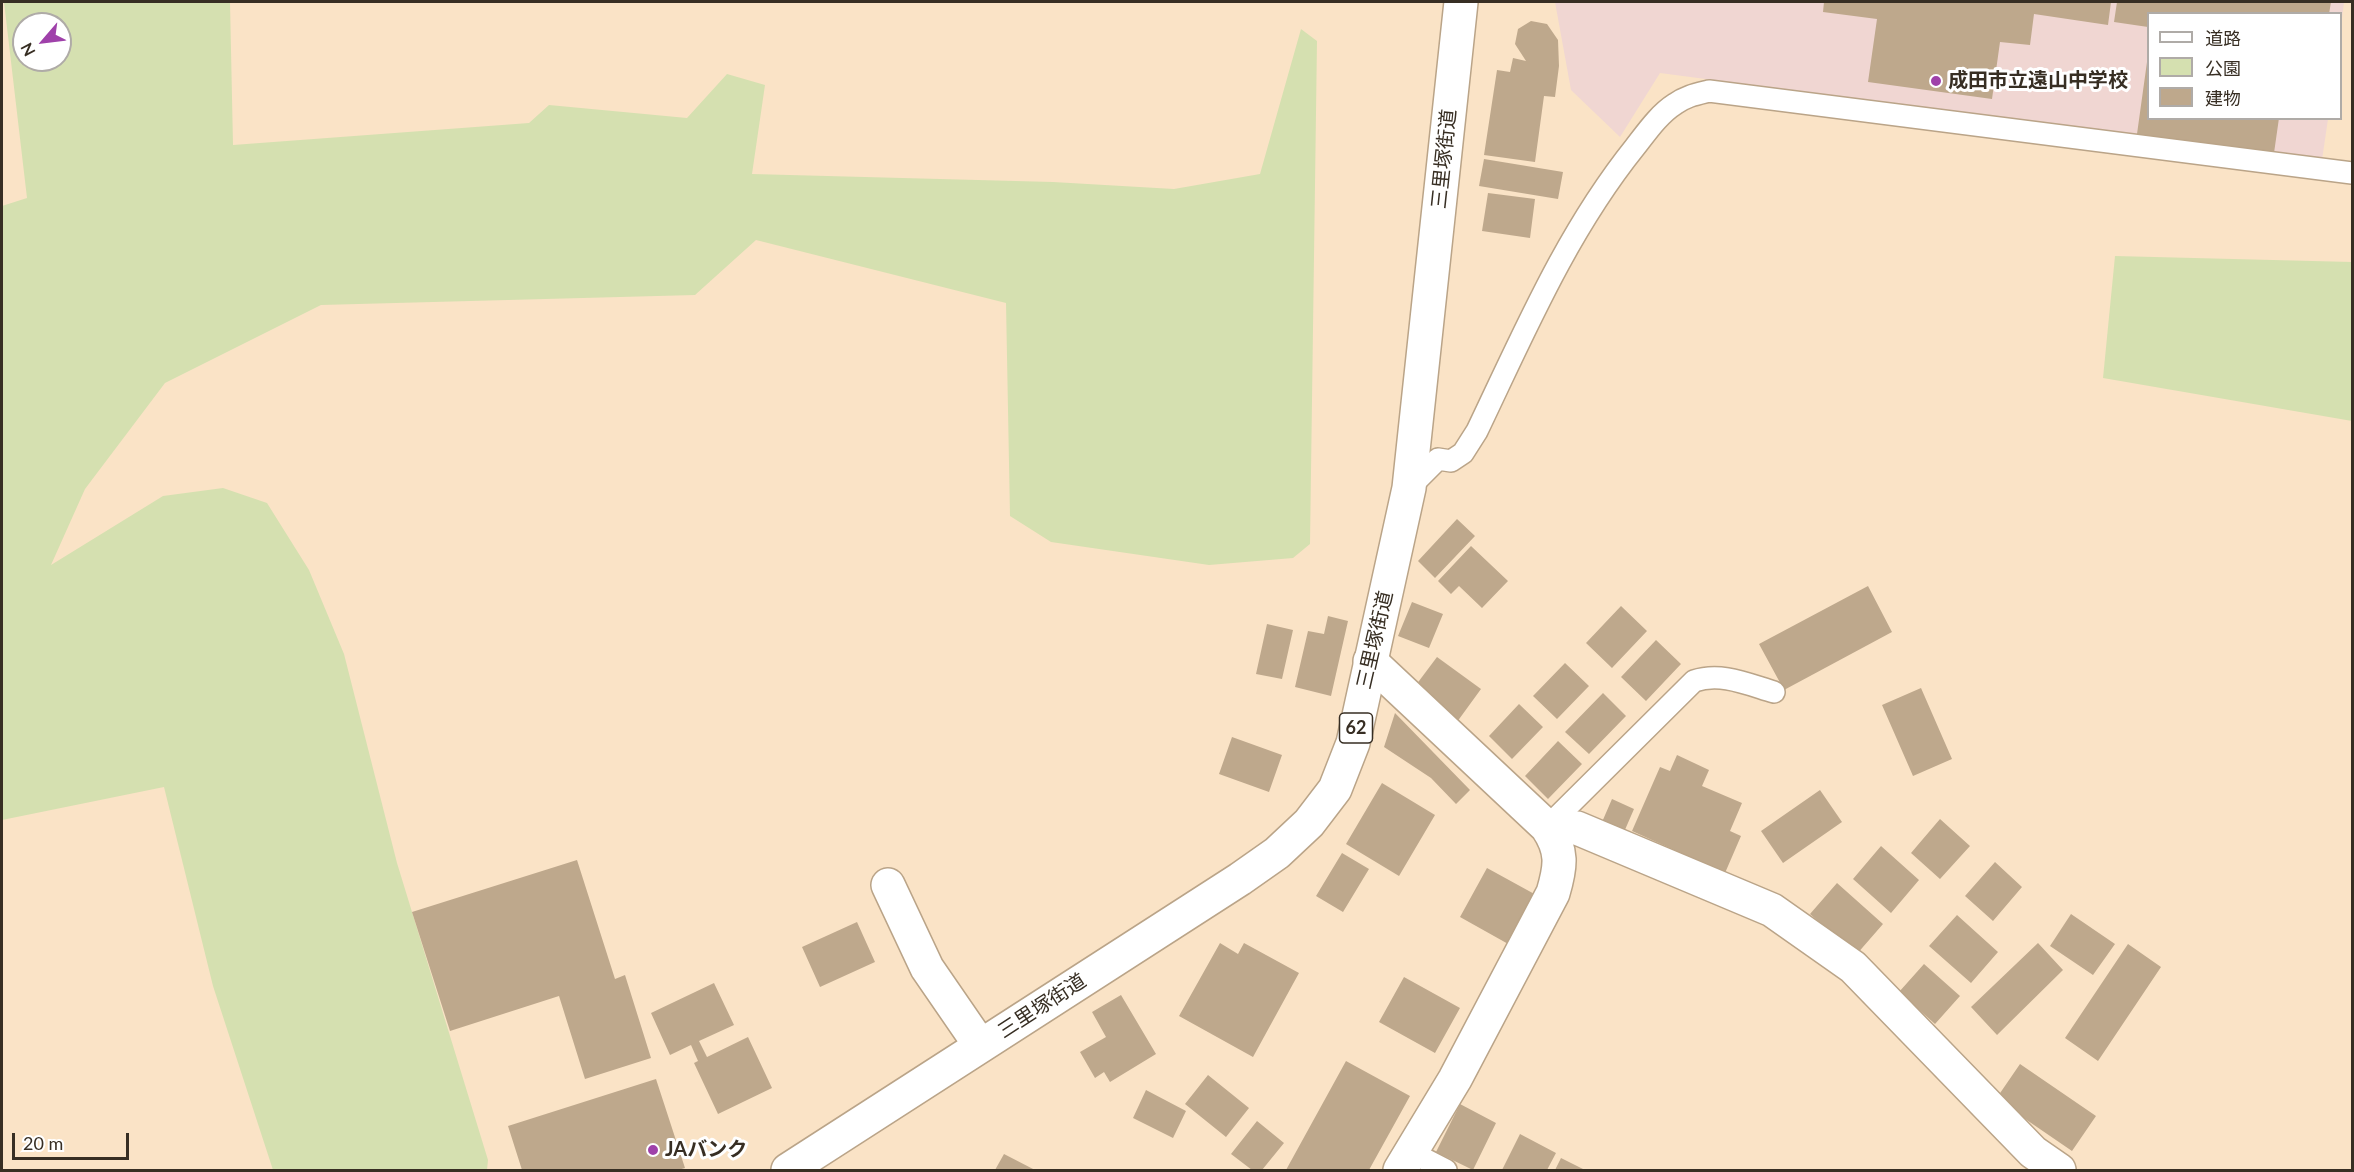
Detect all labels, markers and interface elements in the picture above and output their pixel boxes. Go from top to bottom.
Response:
north arrow [12,12,72,72]
legend [2147,12,2342,120]
text: 道路 [2205,27,2241,49]
text: N [16,40,39,60]
text: 公園 [2205,57,2241,79]
place label: 成田市立遠山中学校 [1948,69,2128,93]
marker: 成田市立遠山中学校 [1929,74,1943,88]
text: 建物 [2205,87,2241,109]
street label: 三里塚街道 [1427,108,1461,210]
street label: 三里塚街道 [1352,589,1398,691]
road number: 62 [1340,713,1372,743]
street label: 三里塚街道 [994,969,1090,1043]
scale bar [15,1121,132,1159]
text: 20 m [23,1132,63,1154]
place label: JAバンク [665,1138,747,1162]
marker: JAバンク [646,1143,660,1157]

